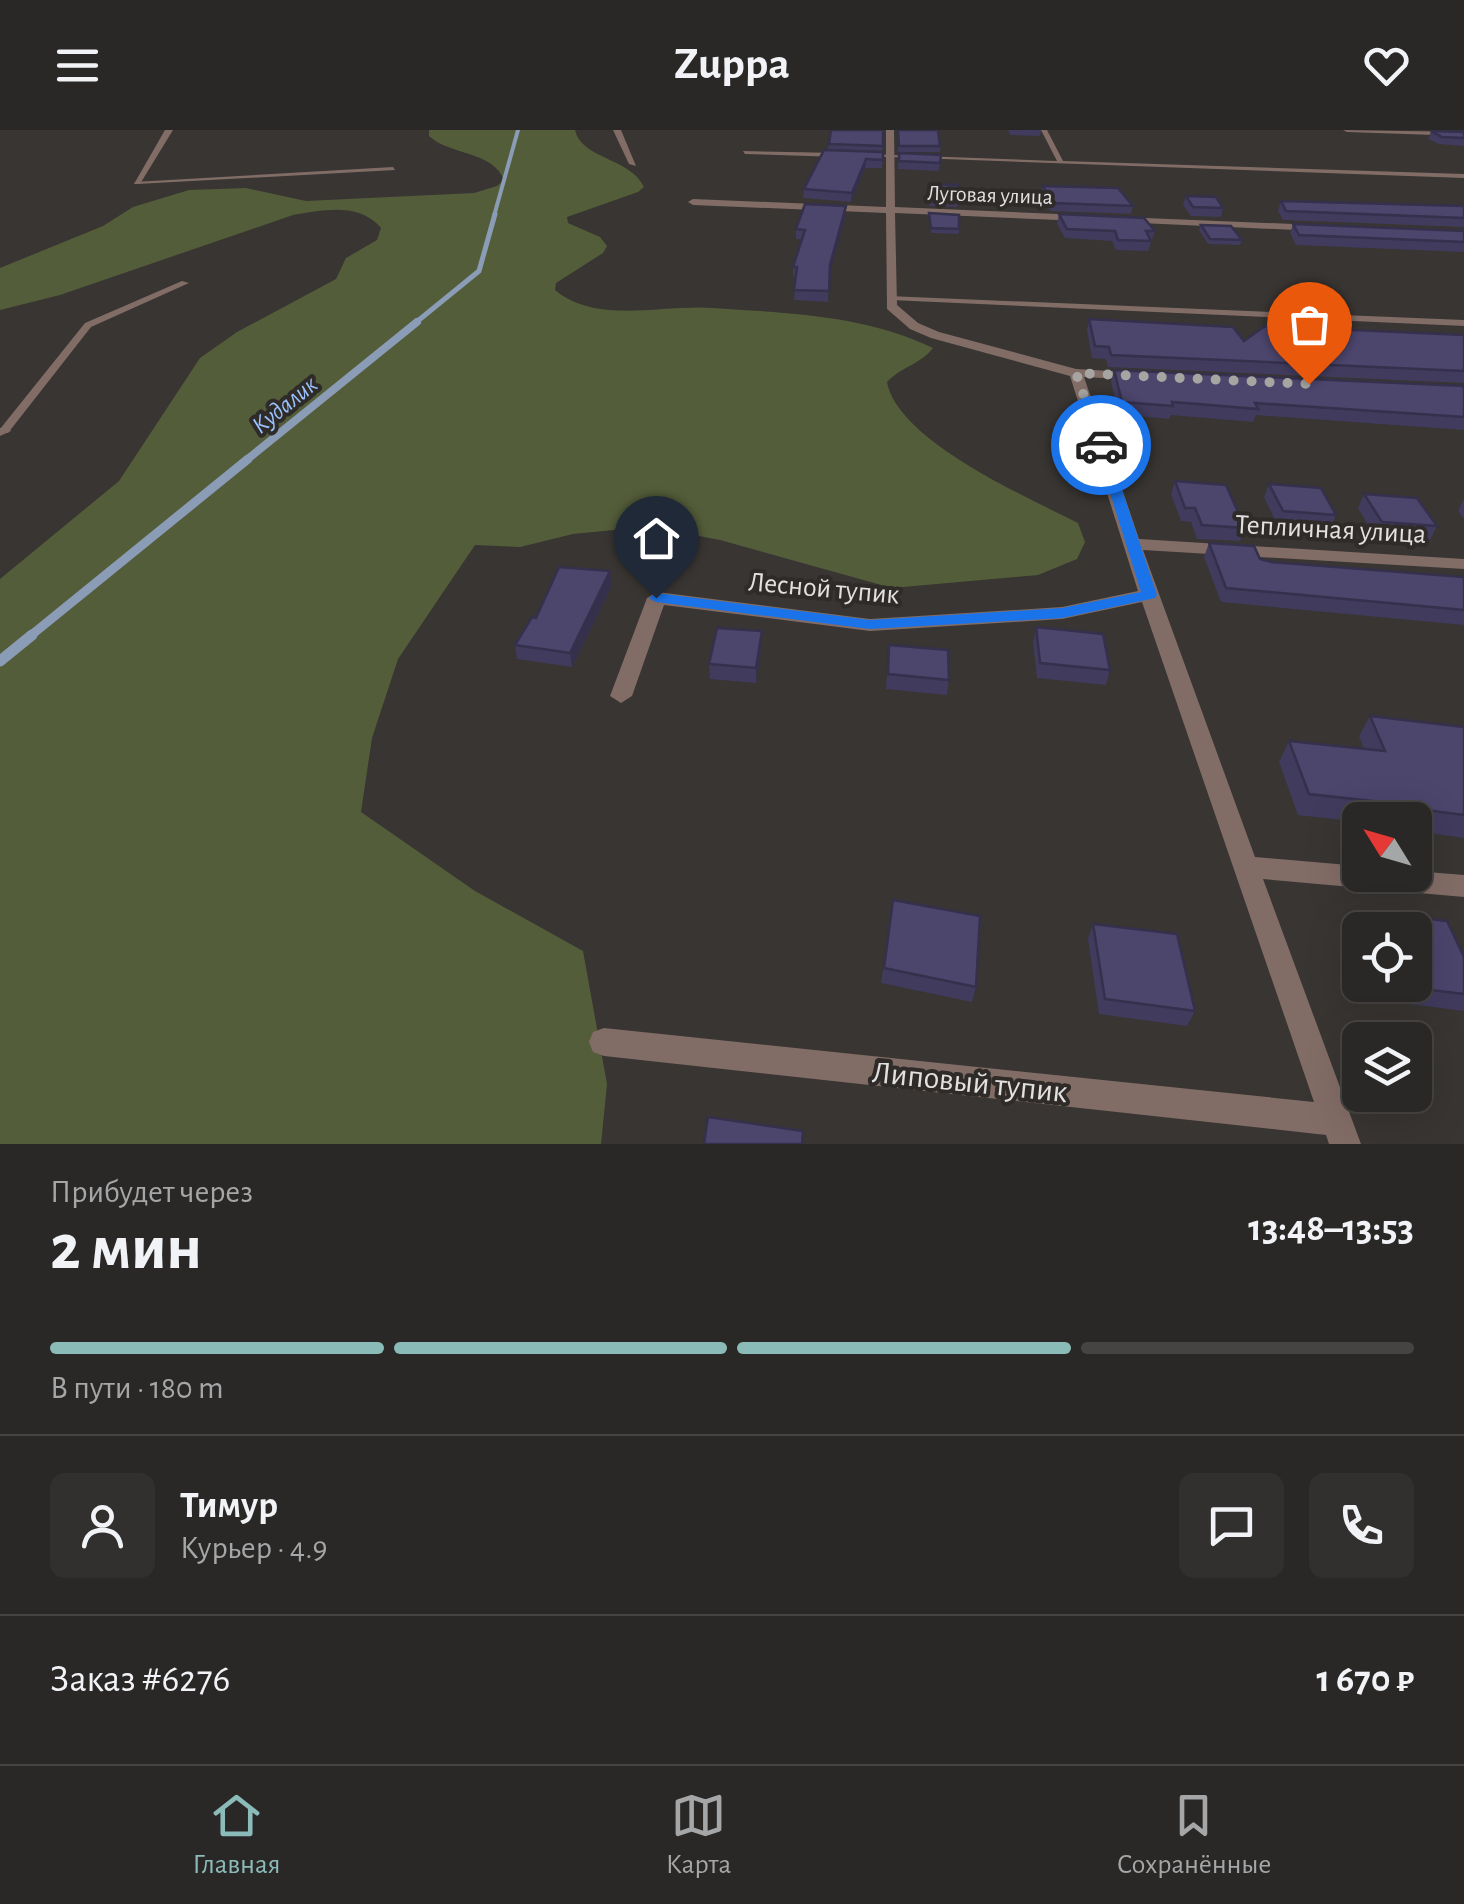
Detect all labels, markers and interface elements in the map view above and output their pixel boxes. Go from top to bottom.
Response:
icon: menu [50,38,105,93]
icon: heart [1359,38,1414,93]
text: Zuppa [674,42,790,87]
street label: Луговая улица [927,182,1053,208]
pin [1267,282,1352,385]
icon: bag [1282,297,1337,352]
water label: Кудалик [248,371,323,439]
courier [1051,395,1151,495]
icon: car [1074,418,1129,473]
pin [614,496,699,599]
icon: home [629,511,684,566]
street label: Тепличная улица [1235,511,1427,549]
street label: Лесной тупик [747,568,901,610]
north arrow [1342,802,1432,892]
map controls [1342,802,1432,1112]
button: locate [1342,912,1432,1002]
button: layers [1342,1022,1432,1112]
street label: Липовый тупик [871,1056,1069,1108]
text: Прибудет через [50,1176,253,1208]
text: 13:48–13:53 [1248,1210,1414,1248]
text: 2 мин [50,1216,202,1281]
text: В пути · 180 m [50,1372,224,1404]
button: person [50,1473,155,1578]
button: chat [1179,1473,1284,1578]
button: phone [1309,1473,1414,1578]
text: Тимур [180,1487,278,1525]
text: Курьер · 4.9 [180,1532,328,1564]
text: Заказ #6276 [50,1661,230,1699]
text: 1 670 ₽ [1316,1661,1414,1699]
tab: Главная [193,1788,281,1882]
tab: Карта [666,1788,731,1882]
tab: Сохранённые [1117,1788,1271,1882]

